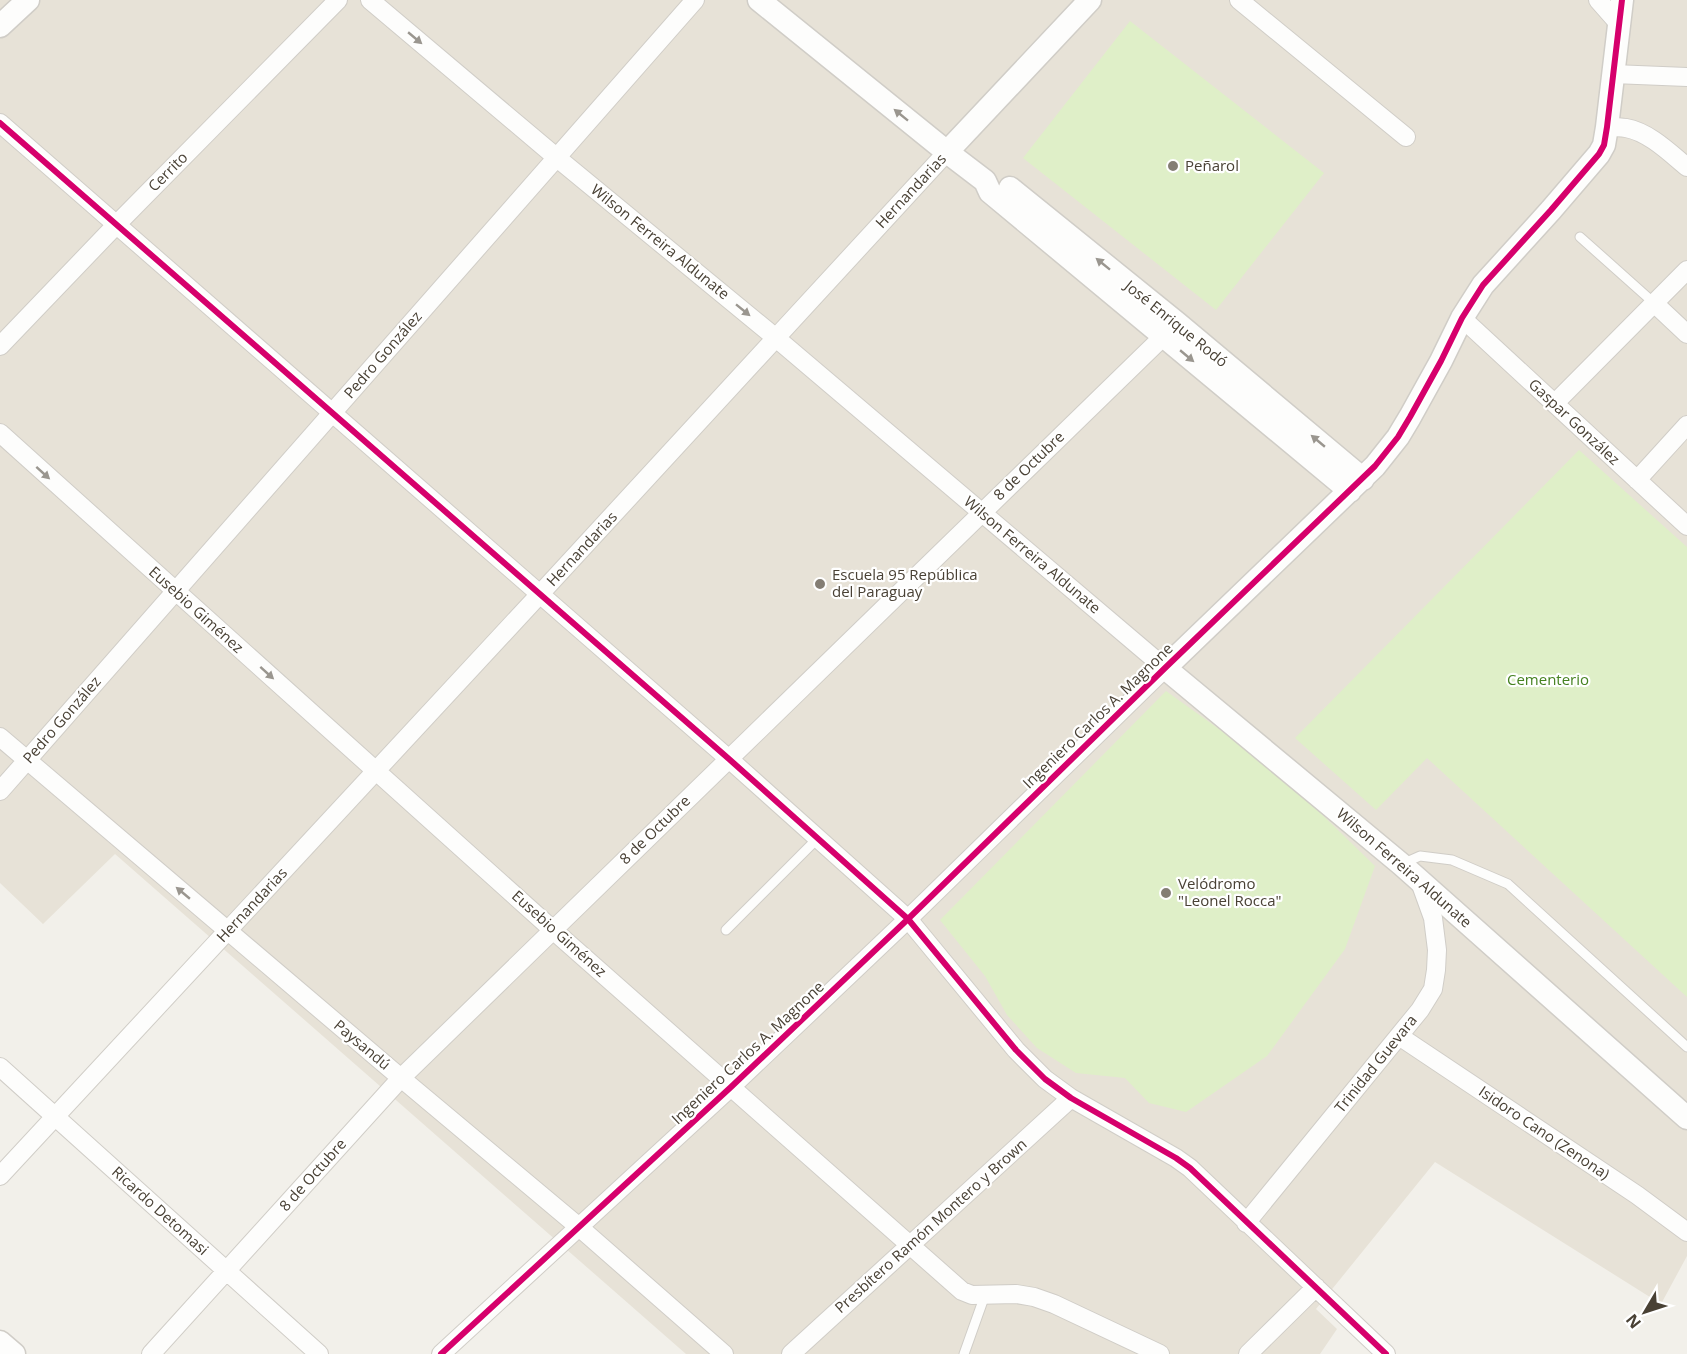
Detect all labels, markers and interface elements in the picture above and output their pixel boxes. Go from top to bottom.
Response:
one-way arrow [407,31,422,44]
one-way arrow [893,109,909,122]
street label: Cerrito [143,147,191,195]
street label: Hernandarias [870,149,950,232]
place label: Peñarol [1185,155,1239,175]
marker: Peñarol [1166,159,1180,173]
street label: Wilson Ferreira Aldunate [587,179,734,303]
one-way arrow [1095,257,1111,270]
street label: José Enrique Rodó [1119,274,1232,371]
one-way arrow [735,303,750,316]
street label: Pedro González [339,306,426,402]
one-way arrow [1179,349,1194,362]
street label: Gaspar González [1525,374,1625,469]
street label: 8 de Octubre [989,426,1068,504]
one-way arrow [1310,435,1326,448]
one-way arrow [36,466,51,480]
street label: Wilson Ferreira Aldunate [960,491,1105,617]
street label: Hernandarias [541,507,621,590]
street label: Eusebio Giménez [145,561,248,657]
place label: Escuela 95 República del Paraguay [832,564,978,601]
marker: Escuela 95 República del Paraguay [813,577,827,591]
street label: Ingeniero Carlos A. Magnone [1018,638,1177,792]
one-way arrow [259,666,274,680]
park label: Cementerio [1507,669,1589,689]
street label: Pedro González [18,671,105,767]
street label: 8 de Octubre [615,790,694,868]
street label: Wilson Ferreira Aldunate [1333,803,1476,931]
street label: Hernandarias [211,863,291,946]
place label: Velódromo "Leonel Rocca" [1178,873,1282,910]
street label: Eusebio Giménez [508,885,611,981]
marker: Velódromo "Leonel Rocca" [1159,886,1173,900]
one-way arrow [176,887,191,900]
street label: Ingeniero Carlos A. Magnone [667,976,828,1128]
street label: Trinidad Guevara [1330,1010,1421,1117]
street label: Paysandú [330,1015,395,1074]
street label: Isidoro Cano (Zenona) [1475,1081,1614,1183]
street label: 8 de Octubre [274,1134,350,1215]
street label: Presbítero Ramón Montero y Brown [830,1134,1031,1317]
street label: Ricardo Detomasi [108,1161,213,1259]
north arrow [1615,1282,1675,1342]
text: N [1621,1309,1646,1333]

